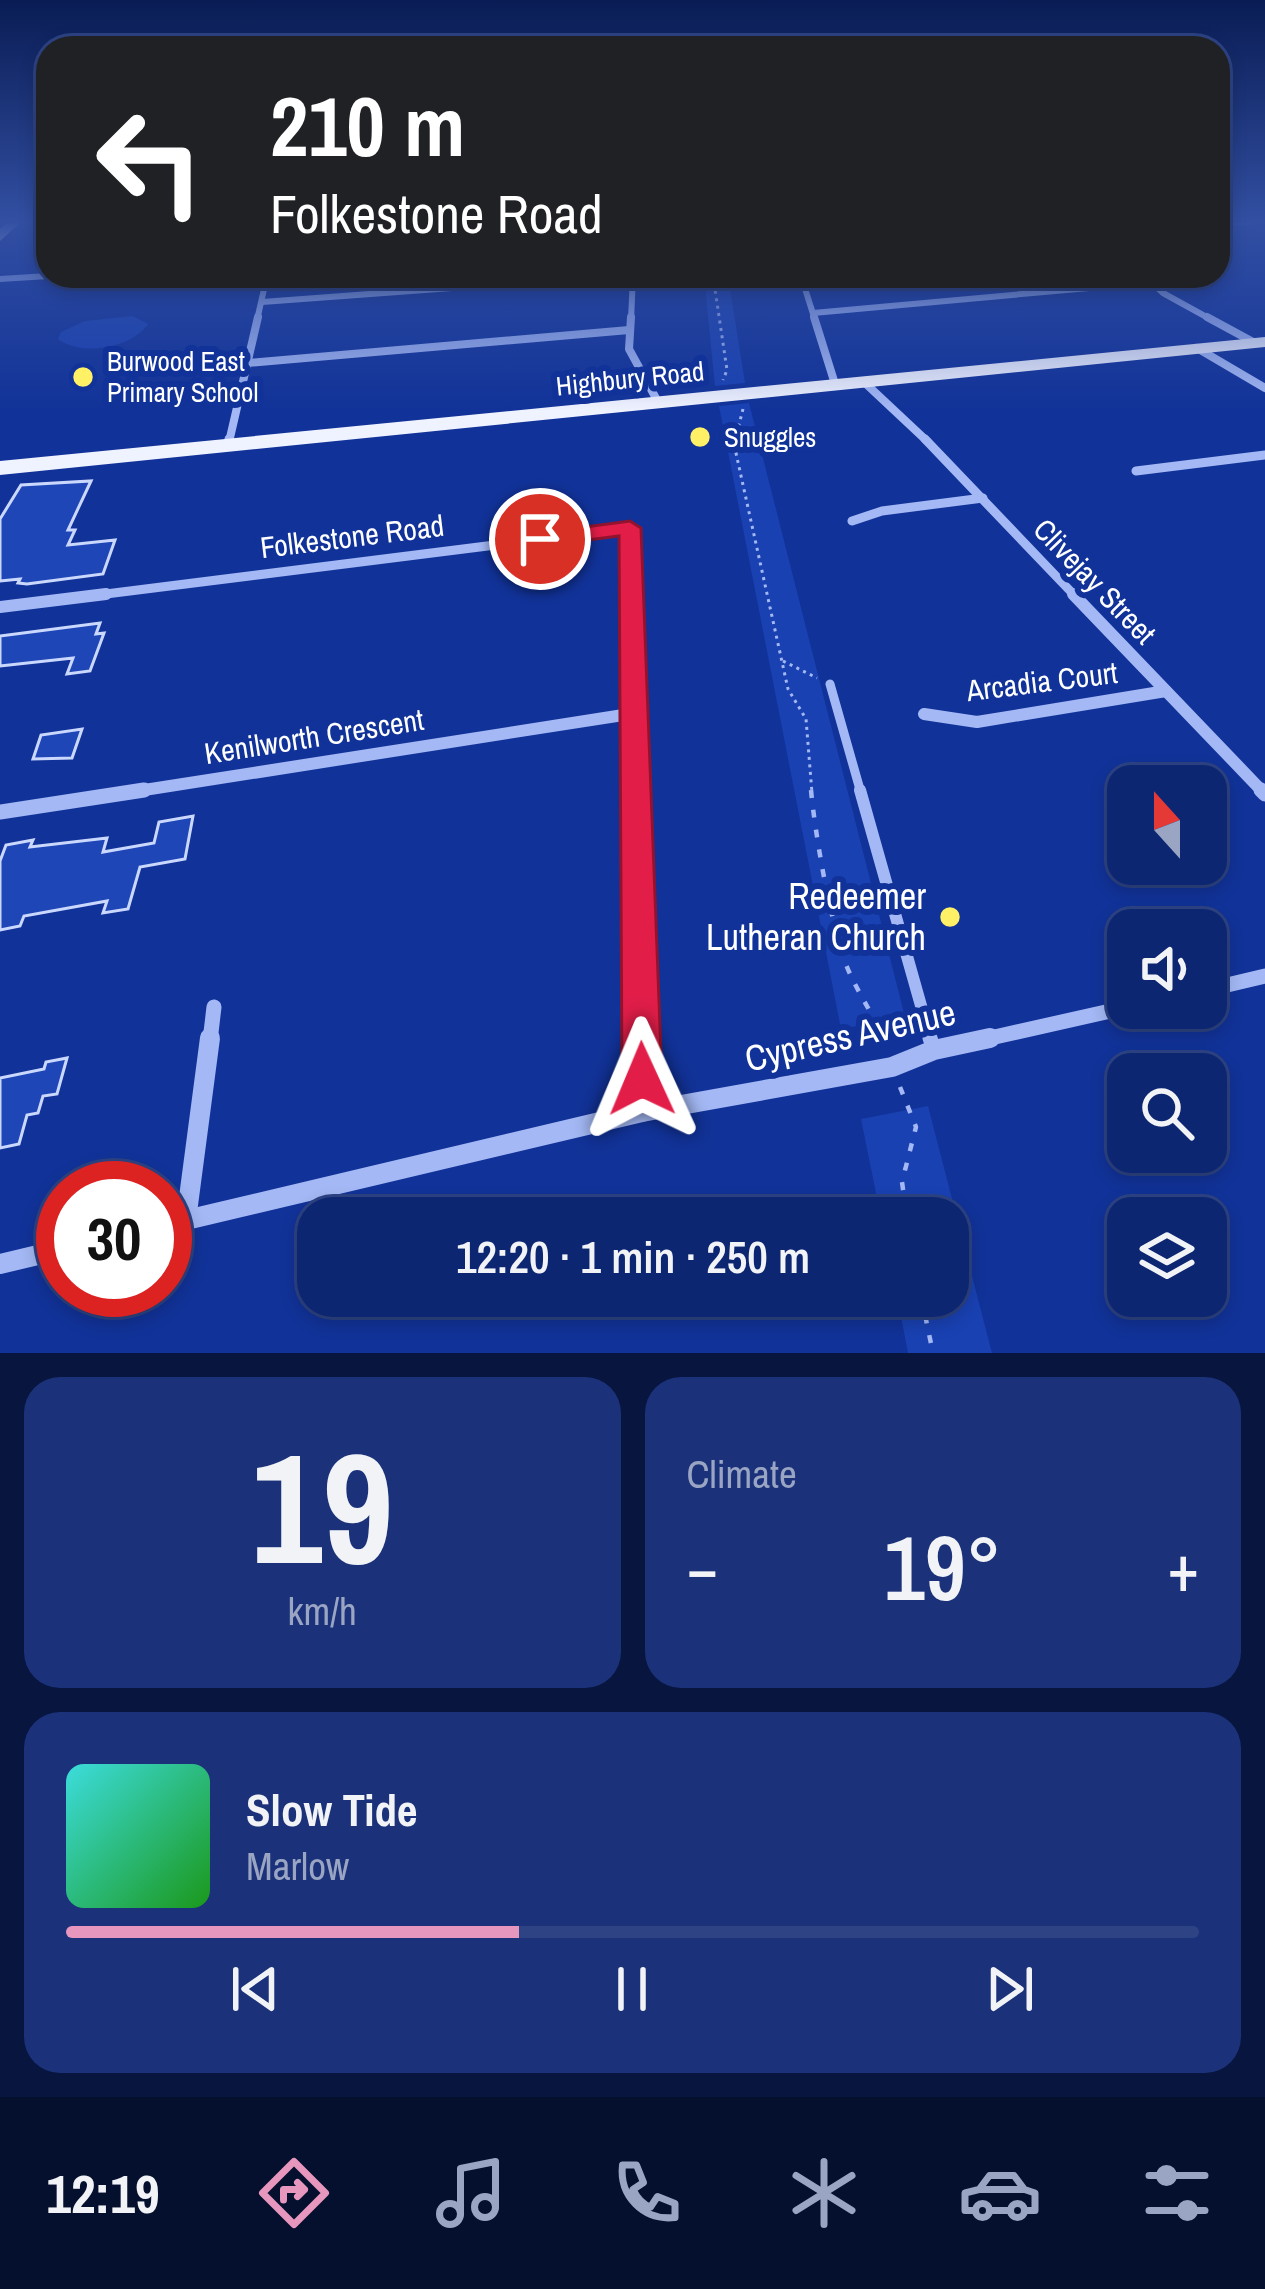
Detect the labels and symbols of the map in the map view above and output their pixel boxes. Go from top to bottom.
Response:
place label: Burwood East Primary School [107,343,258,410]
street label: Highbury Road [554,352,706,404]
marker: Burwood East Primary School [70,364,96,390]
place label: Snuggles [724,419,816,455]
marker: Snuggles [687,424,713,450]
pin [489,488,591,590]
street label: Folkestone Road [258,505,446,567]
street label: Clivejay Street [1025,510,1165,653]
street label: Arcadia Court [963,652,1120,710]
street label: Kenilworth Crescent [201,699,427,773]
north arrow [1107,765,1227,885]
place label: Redeemer Lutheran Church [706,872,926,961]
marker: Redeemer Lutheran Church [937,904,963,930]
street label: Cypress Avenue [740,987,960,1083]
position arrow [579,1016,705,1142]
speed limit sign: 30 [36,1161,192,1317]

